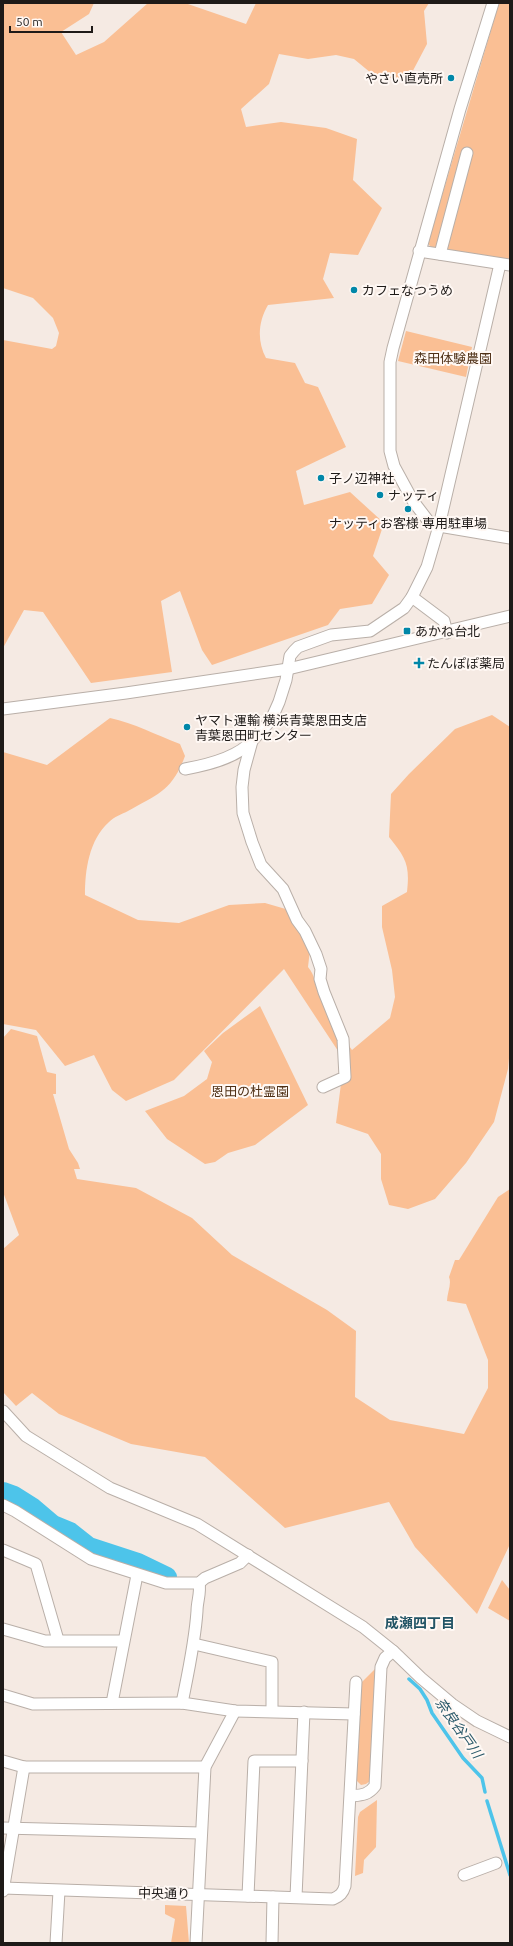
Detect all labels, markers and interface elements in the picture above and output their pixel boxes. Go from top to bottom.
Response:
scale bar [10,8,92,34]
text: 50 m [16,15,43,28]
place label: やさい直売所 [365,71,443,85]
marker: やさい直売所 [446,73,456,83]
place label: カフェなつうめ [362,283,453,297]
marker: カフェなつうめ [349,285,359,295]
park label: 森田体験農園 [414,351,492,365]
place label: 子ノ辺神社 [329,471,394,485]
marker: 子ノ辺神社 [316,473,326,483]
place label: ナッティ [388,488,439,502]
marker: ナッティ [375,490,385,500]
marker: ナッティお客様 専用駐車場 [403,504,413,514]
place label: ナッティお客様 専用駐車場 [329,516,487,530]
place label: あかね台北 [415,624,480,638]
marker: あかね台北 [402,626,412,636]
place label: たんぽぽ薬局 [427,656,505,670]
marker: たんぽぽ薬局 [414,658,424,668]
place label: ヤマト運輸 横浜青葉恩田支店 青葉恩田町センター [195,713,367,742]
marker: ヤマト運輸 横浜青葉恩田支店 青葉恩田町センター [182,722,192,732]
park label: 恩田の杜霊園 [211,1084,289,1098]
district label: 成瀬四丁目 [385,1615,455,1631]
water label: 奈良谷戸川 [432,1695,487,1763]
street label: 中央通り [138,1886,190,1900]

